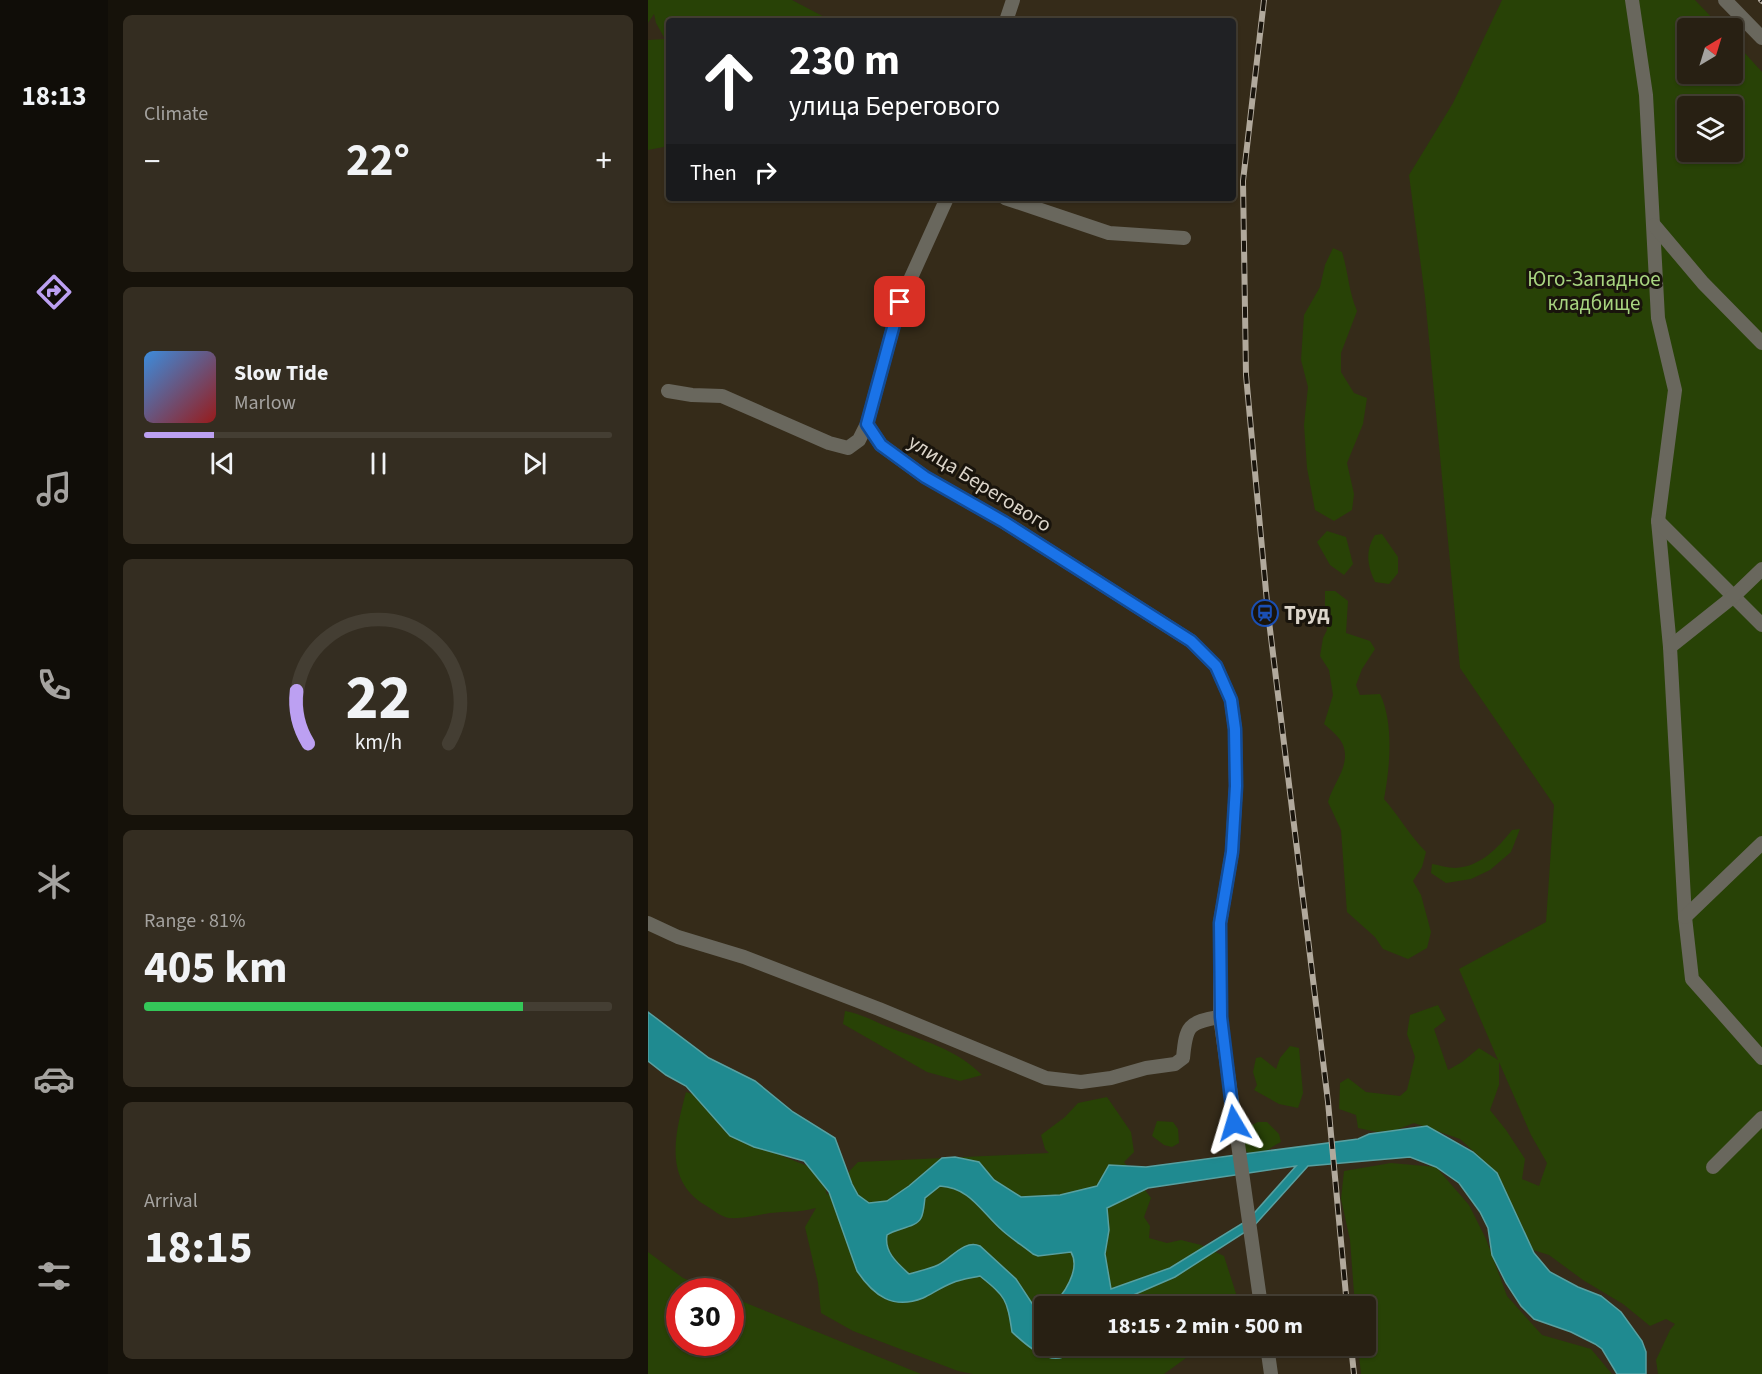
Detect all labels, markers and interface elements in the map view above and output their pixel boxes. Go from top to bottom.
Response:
north arrow [1677,18,1743,84]
map controls [1677,18,1743,162]
text: 230 m [789,31,900,91]
icon: ahead [690,42,768,120]
text: 18:13 [21,77,87,116]
text: улица Берегового [789,87,1000,126]
button: layers [1677,96,1743,162]
text: Climate [144,100,208,128]
text: 22° [346,129,410,193]
text: − [144,138,160,185]
text: + [596,138,612,185]
icon: right [749,156,782,189]
text: Then [690,157,737,189]
park label: Юго-Западное кладбище [1527,264,1661,318]
icon: directions [33,271,75,313]
pin [874,276,925,327]
icon: arrive [883,285,916,318]
text: Slow Tide [234,357,328,389]
text: Marlow [234,389,296,417]
street label: улица Берегового [902,427,1058,539]
icon: previous [206,447,239,480]
icon: pause [362,447,395,480]
icon: next [518,447,551,480]
icon: music [33,468,75,510]
station icon: Труд [1250,598,1280,628]
place label: Труд [1284,598,1330,628]
text: 22 [345,654,411,743]
icon: phone [33,664,75,706]
text: km/h [354,727,402,758]
icon: climate [33,861,75,903]
text: Range · 81% [144,907,245,935]
text: 405 km [144,936,288,1000]
icon: car [33,1058,75,1100]
position arrow [1202,1091,1266,1155]
text: Arrival [144,1187,198,1215]
text: 18:15 [144,1216,253,1280]
icon: filters [33,1255,75,1297]
speed limit sign: 30 [666,1278,744,1356]
text: 18:15 · 2 min · 500 m [1107,1310,1303,1342]

